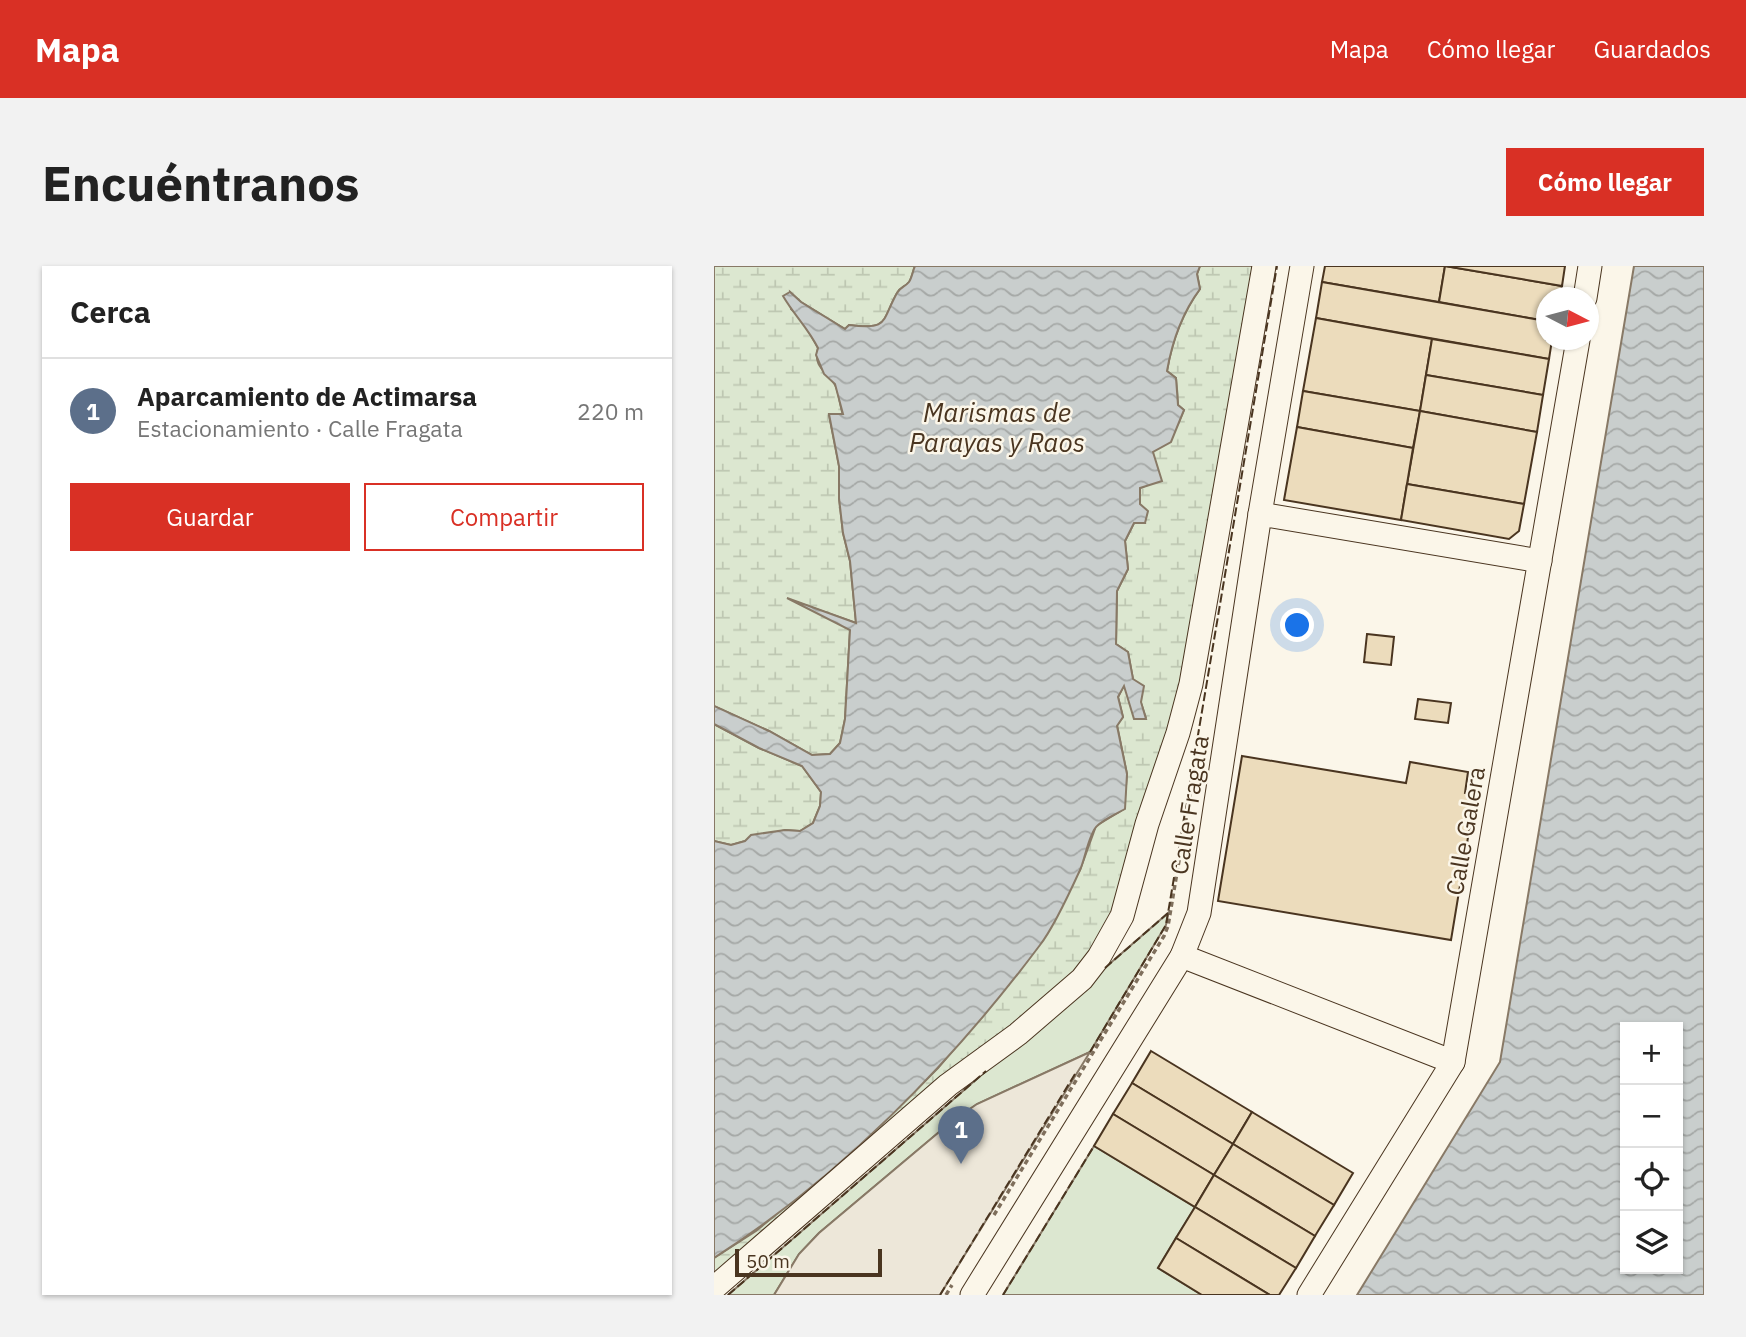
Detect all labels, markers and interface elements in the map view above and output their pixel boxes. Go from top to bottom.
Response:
text: Mapa [35,28,120,71]
text: Mapa [1330,33,1389,65]
text: Cómo llegar [1427,33,1555,65]
text: Guardados [1593,33,1711,65]
button: Cómo llegar [1506,148,1704,216]
text: Encuéntranos [42,151,360,214]
north arrow [1536,287,1599,350]
text: Cerca [70,292,151,331]
text: Aparcamiento de Actimarsa [137,379,477,413]
water label: Marismas de Parayas y Raos [909,395,1085,459]
text: 1 [86,396,100,426]
text: 220 m [577,396,644,426]
text: Estacionamiento · Calle Fragata [137,413,463,443]
button: Guardar [70,483,350,551]
button: Compartir [364,483,644,551]
your location [1280,608,1314,642]
street label: Calle Fragata [1162,733,1216,877]
street label: Calle Galera [1438,764,1492,898]
map controls [1620,1022,1683,1274]
button: + [1620,1022,1683,1085]
button: − [1620,1085,1683,1148]
pin: 1 [938,1106,984,1164]
button: locate [1620,1148,1683,1211]
button: layers [1620,1211,1683,1274]
scale bar [735,1246,882,1278]
text: 50 m [746,1249,790,1273]

